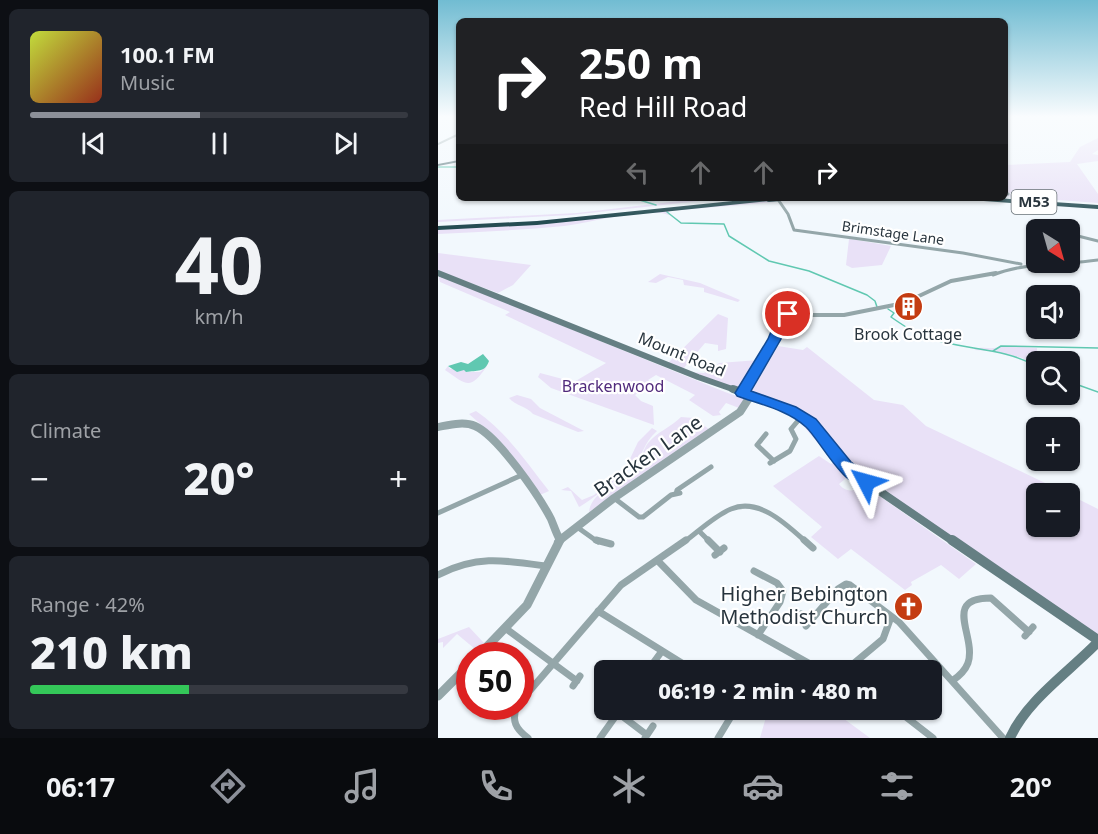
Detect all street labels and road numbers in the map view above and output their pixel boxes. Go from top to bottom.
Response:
road number: M53 [1012,190,1056,214]
street label: Brimstage Lane [841,216,946,249]
street label: Mount Road [635,327,729,381]
street label: Bracken Lane [588,408,707,503]

